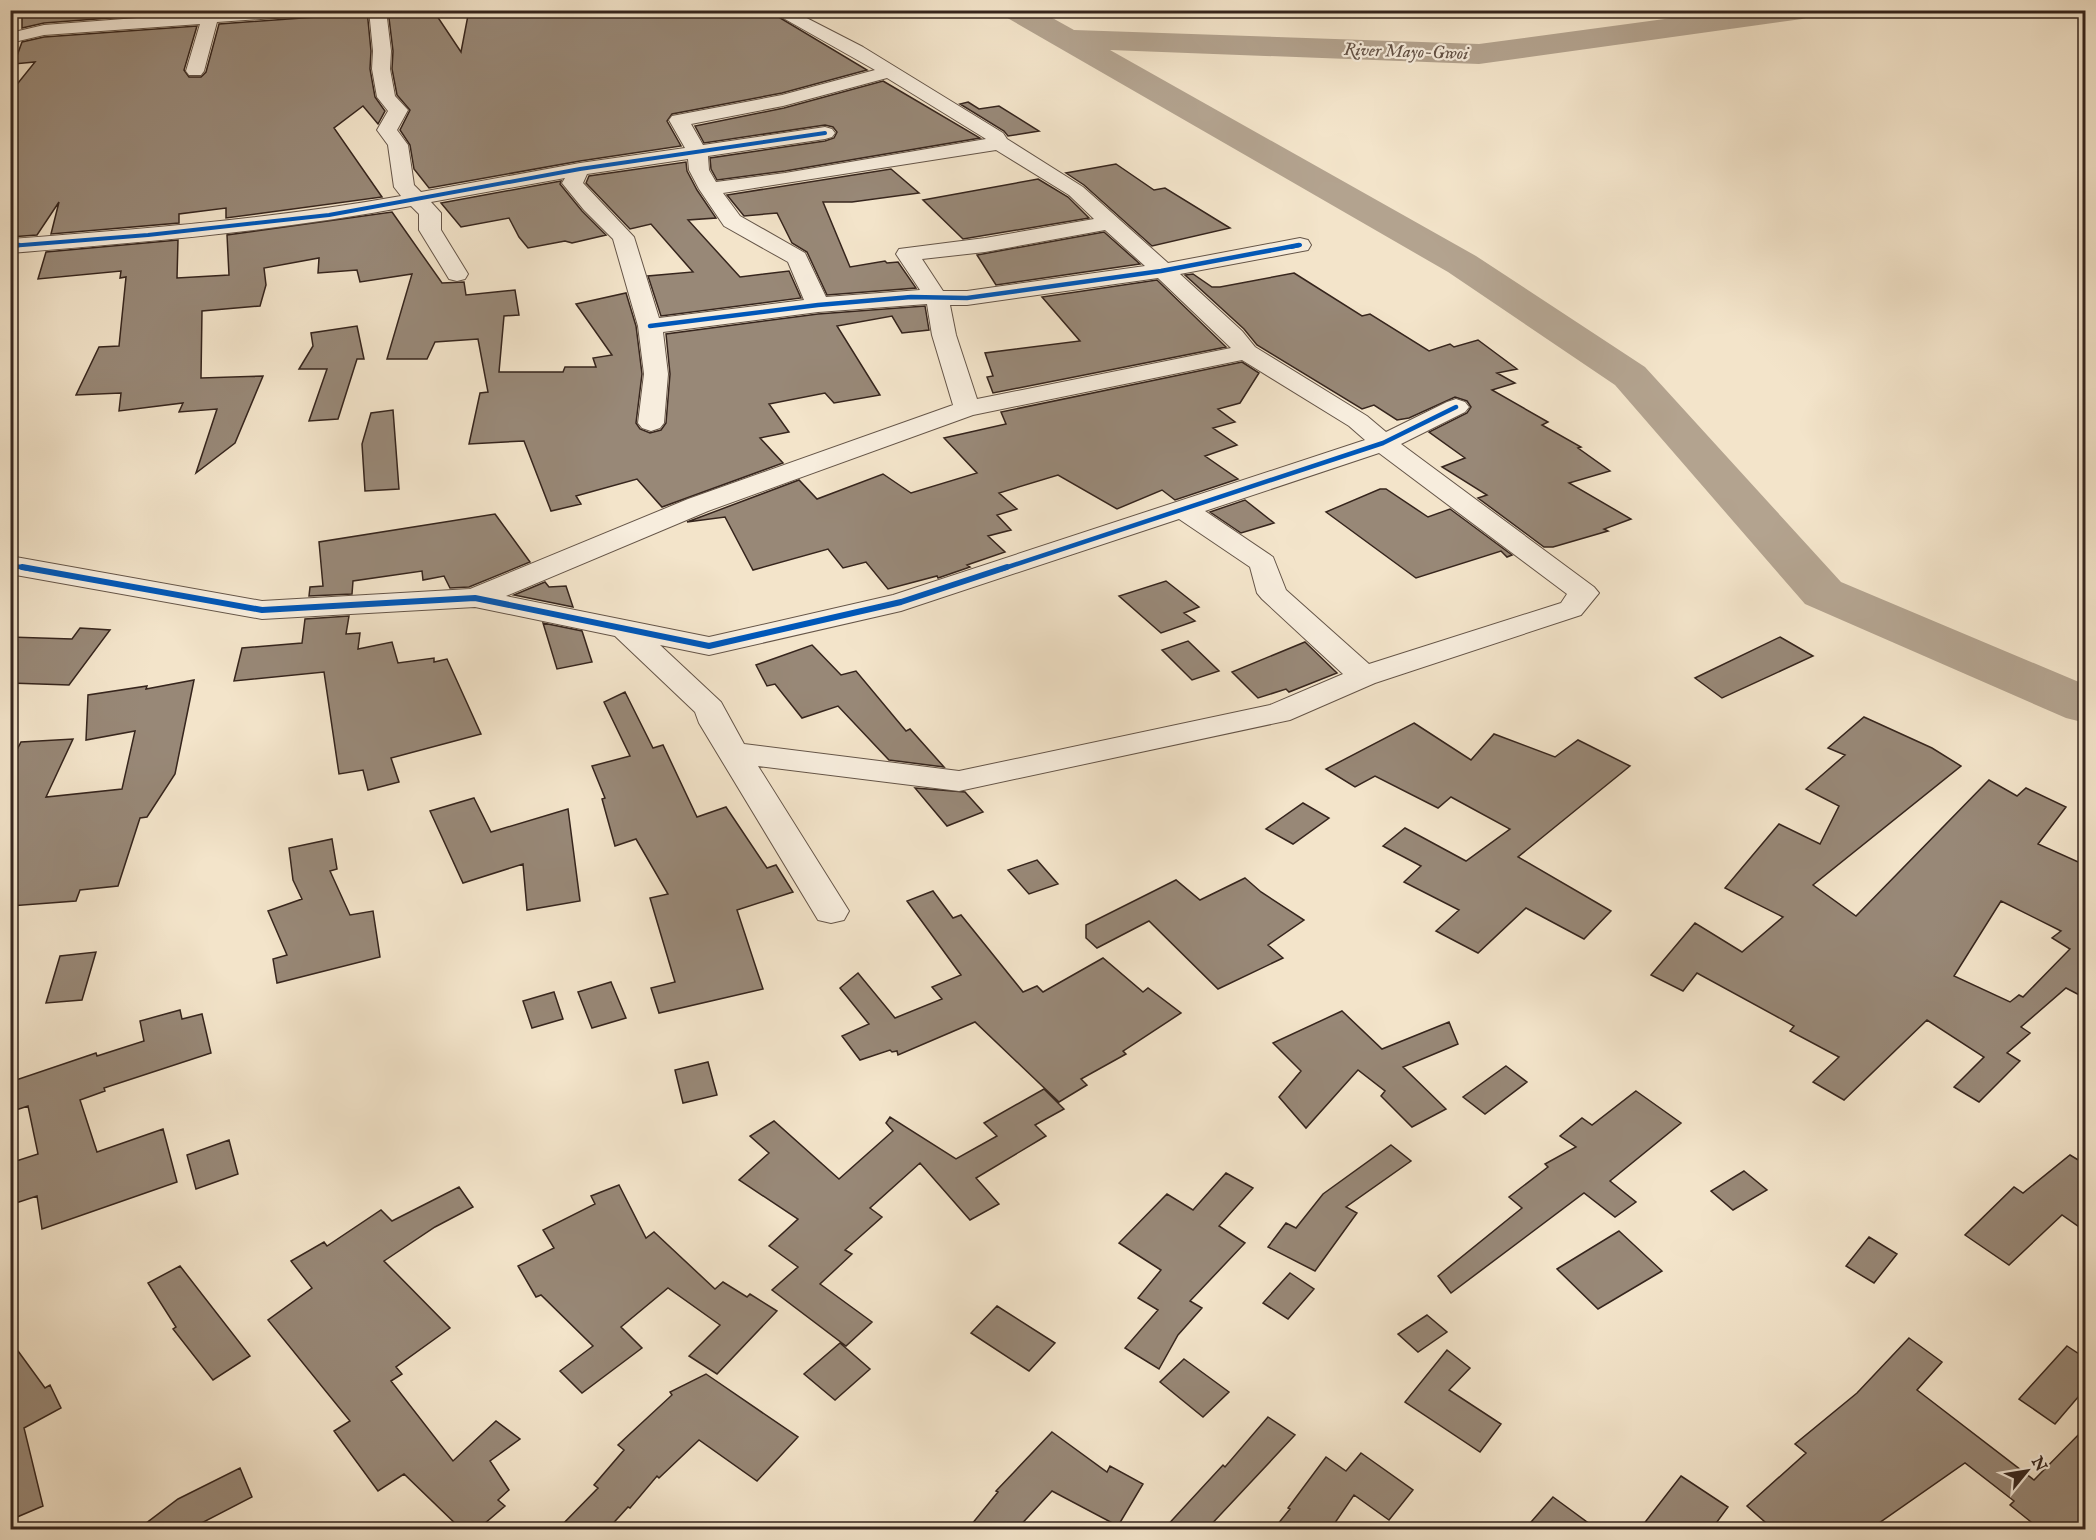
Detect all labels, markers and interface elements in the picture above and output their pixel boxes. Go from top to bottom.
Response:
water label: River Mayo-Gwoi [1343,39,1471,66]
north arrow [1997,1441,2057,1501]
text: N [2026,1453,2050,1476]

